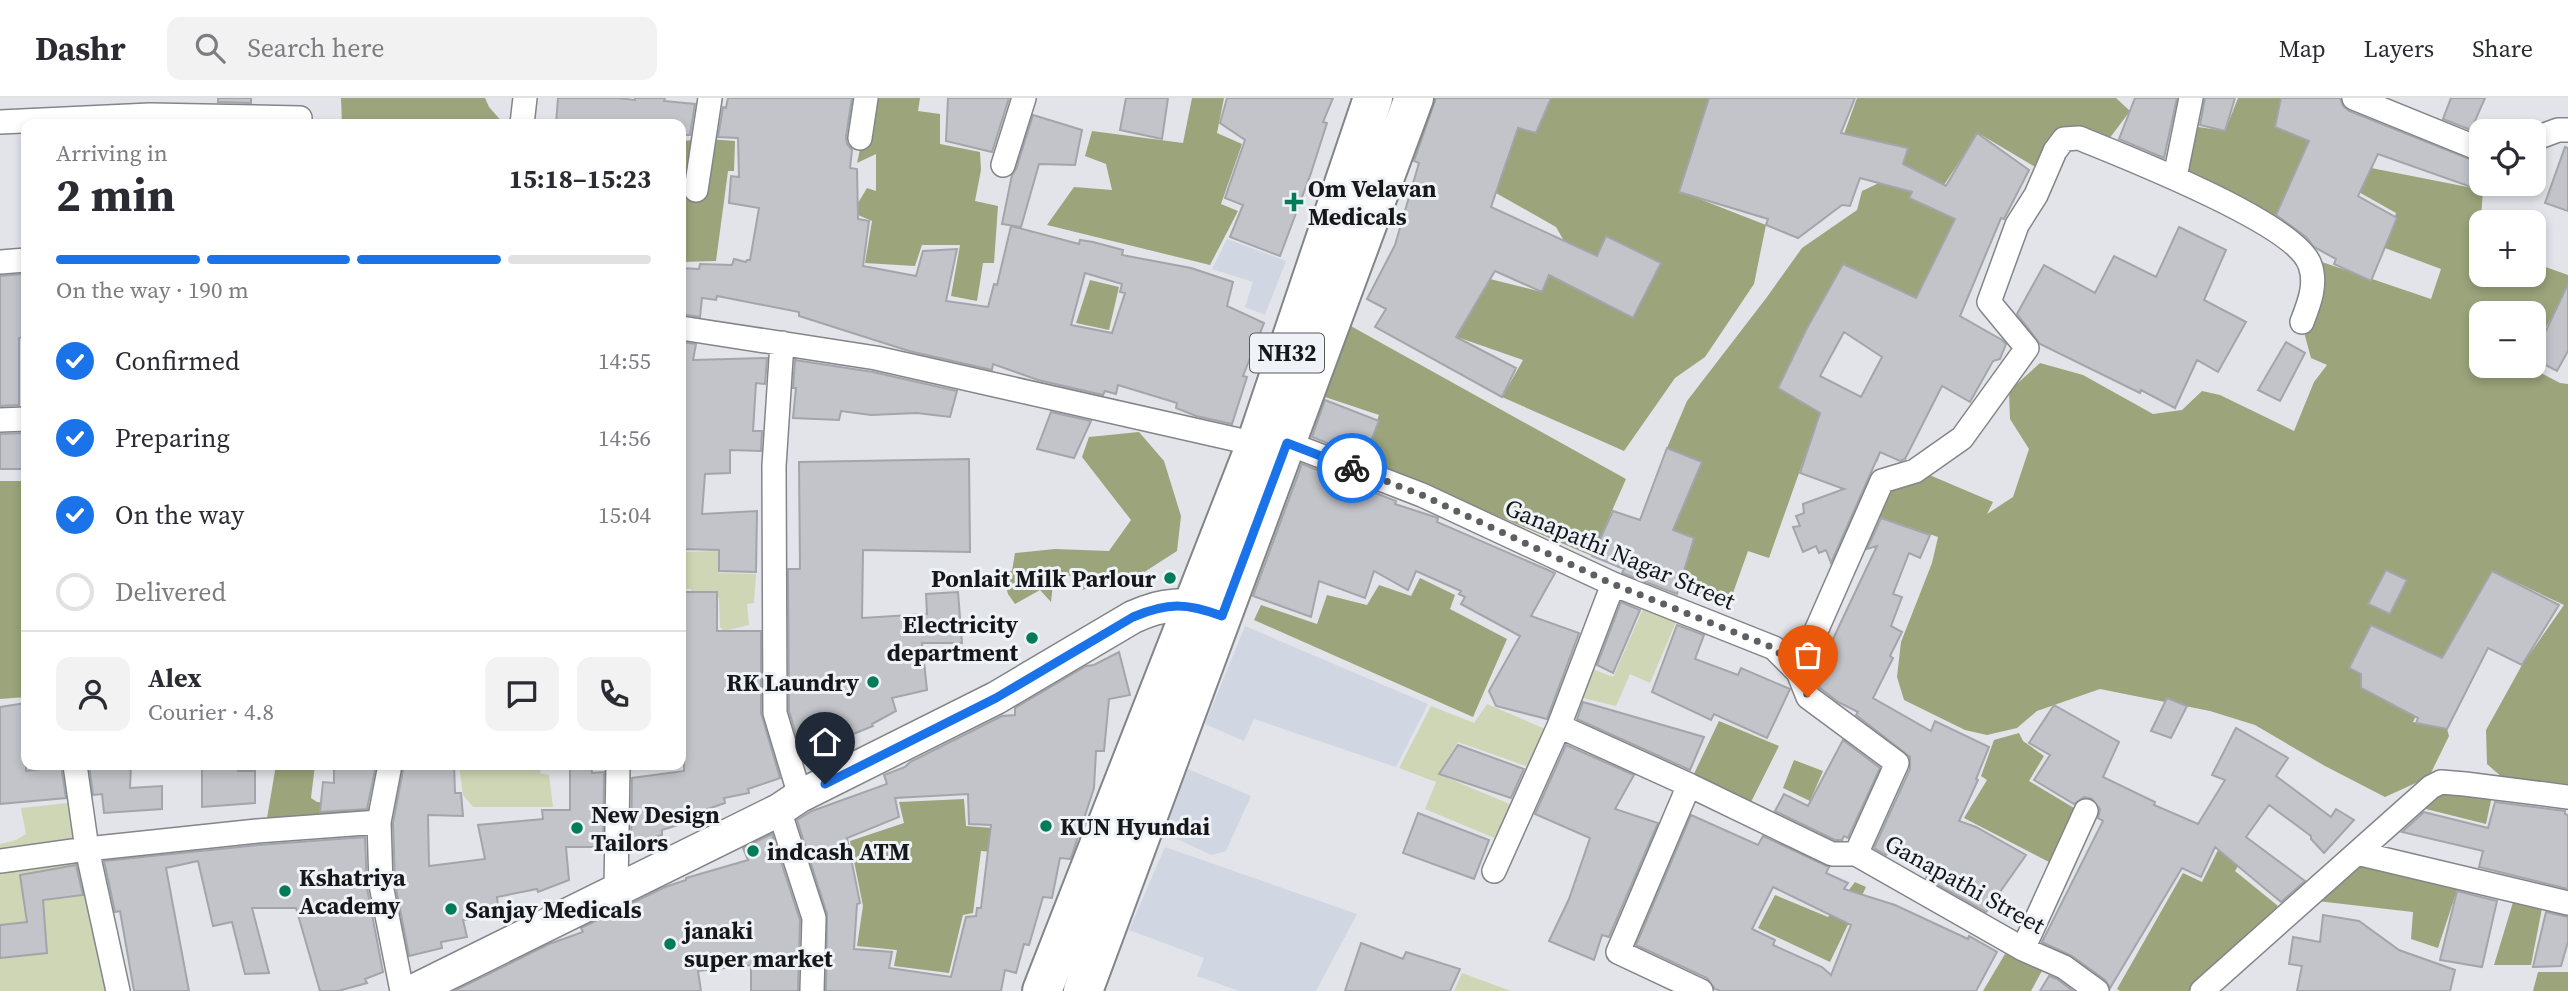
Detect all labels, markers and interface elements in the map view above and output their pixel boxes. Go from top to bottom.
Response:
search box [167,17,657,80]
text: Dashr [35,26,125,71]
icon: search [191,29,229,67]
text: Search here [247,30,385,66]
text: Map [2279,32,2326,65]
text: Layers [2364,32,2434,65]
text: Share [2472,32,2533,65]
map controls [2469,119,2546,378]
button: locate [2469,119,2546,196]
text: Arriving in [56,137,168,169]
text: 15:18–15:23 [509,161,651,197]
text: 2 min [56,163,175,226]
place label: Om Velavan Medicals [1308,172,1437,233]
marker: Om Velavan Medicals [1286,194,1302,210]
button: + [2469,210,2546,287]
text: On the way · 190 m [56,274,249,306]
button: − [2469,301,2546,378]
road number: NH32 [1250,334,1324,372]
icon: check [56,342,94,380]
text: Confirmed [115,343,240,379]
text: 14:55 [598,345,651,377]
icon: check [56,419,94,457]
text: Preparing [115,420,230,456]
text: 14:56 [598,422,651,454]
courier [1317,433,1387,503]
icon: bike [1333,449,1371,487]
street label: Ganapathi Nagar Street [1500,491,1740,618]
icon: check [56,496,94,534]
text: On the way [115,497,244,533]
text: 15:04 [598,499,651,531]
place label: Ponlait Milk Parlour [931,562,1157,595]
marker: Ponlait Milk Parlour [1162,570,1178,586]
text: Delivered [115,574,226,610]
place label: Electricity department [887,608,1018,669]
pin [1778,625,1838,697]
marker: Electricity department [1024,630,1040,646]
icon: bag [1789,636,1827,674]
button: person [56,657,130,731]
button: chat [485,657,559,731]
button: phone [577,657,651,731]
text: Alex [148,660,202,696]
place label: RK Laundry [726,666,859,699]
marker: RK Laundry [865,674,881,690]
text: Courier · 4.8 [148,696,274,728]
pin [795,712,855,784]
icon: home [806,723,844,761]
place label: New Design Tailors [591,798,720,859]
place label: KUN Hyundai [1060,810,1211,843]
marker: KUN Hyundai [1038,818,1054,834]
marker: New Design Tailors [569,820,585,836]
street label: Ganapathi Street [1879,826,2051,942]
place label: indcash ATM [767,835,910,868]
marker: indcash ATM [745,843,761,859]
place label: Kshatriya Academy [299,861,406,922]
marker: Kshatriya Academy [277,883,293,899]
place label: Sanjay Medicals [465,893,642,926]
marker: Sanjay Medicals [443,901,459,917]
place label: janaki super market [681,914,833,975]
marker: janaki super market [662,936,678,952]

